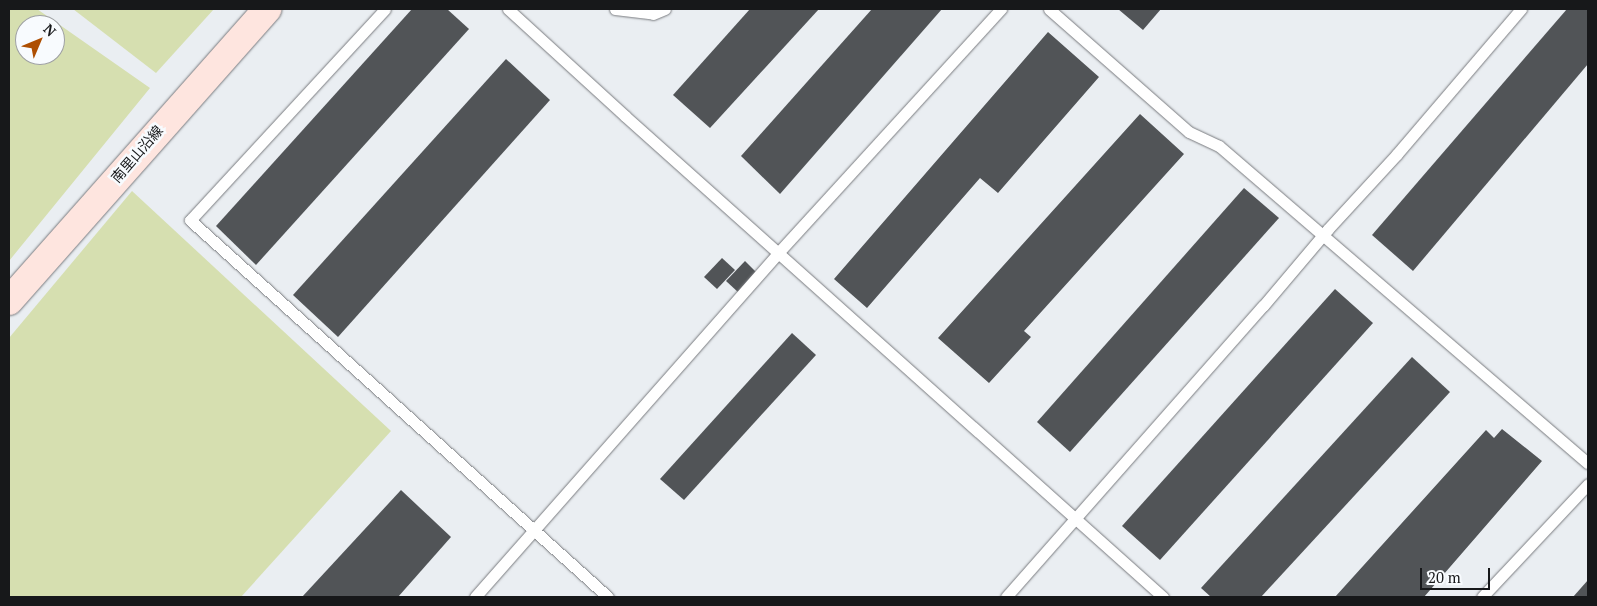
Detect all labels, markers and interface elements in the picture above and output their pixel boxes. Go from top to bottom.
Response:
north arrow [15,15,65,65]
text: N [40,19,61,40]
street label: 南里山沿線 [108,122,166,186]
scale bar [1422,558,1492,590]
text: 20 m [1428,567,1461,587]

